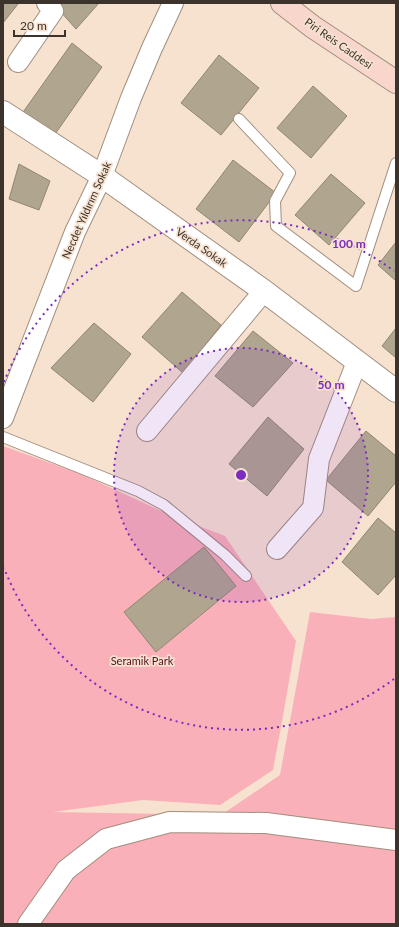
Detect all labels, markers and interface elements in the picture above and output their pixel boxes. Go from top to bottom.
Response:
scale bar [14,12,65,38]
street label: Piri Reis Caddesi [303,15,376,71]
text: 20 m [20,18,47,33]
street label: Necdet Yıldırım Sokak [59,159,113,261]
street label: Verda Sokak [174,225,230,270]
text: 100 m [332,236,366,251]
text: 50 m [318,377,344,392]
centre of rings [234,468,248,482]
park label: Seramik Park [111,654,174,667]

